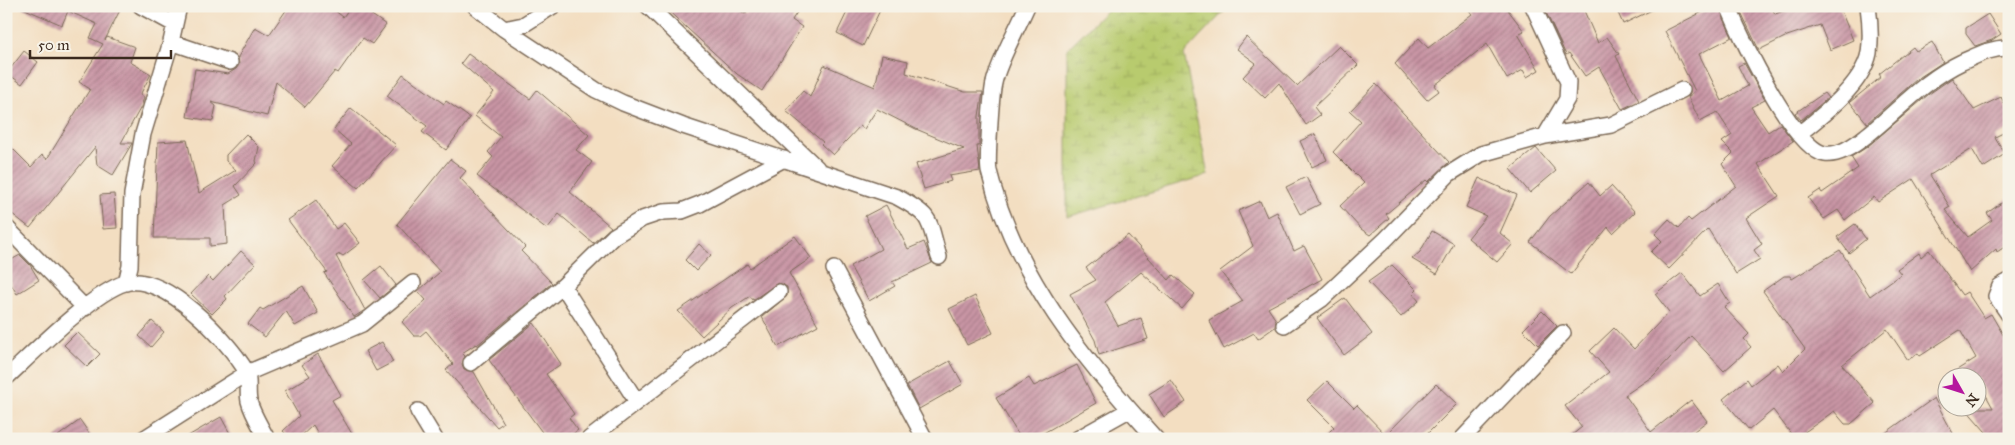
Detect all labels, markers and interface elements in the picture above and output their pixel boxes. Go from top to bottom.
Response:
scale bar [30,28,171,60]
text: 50 m [38,36,70,54]
north arrow [1938,368,1988,418]
text: N [1961,390,1982,410]

